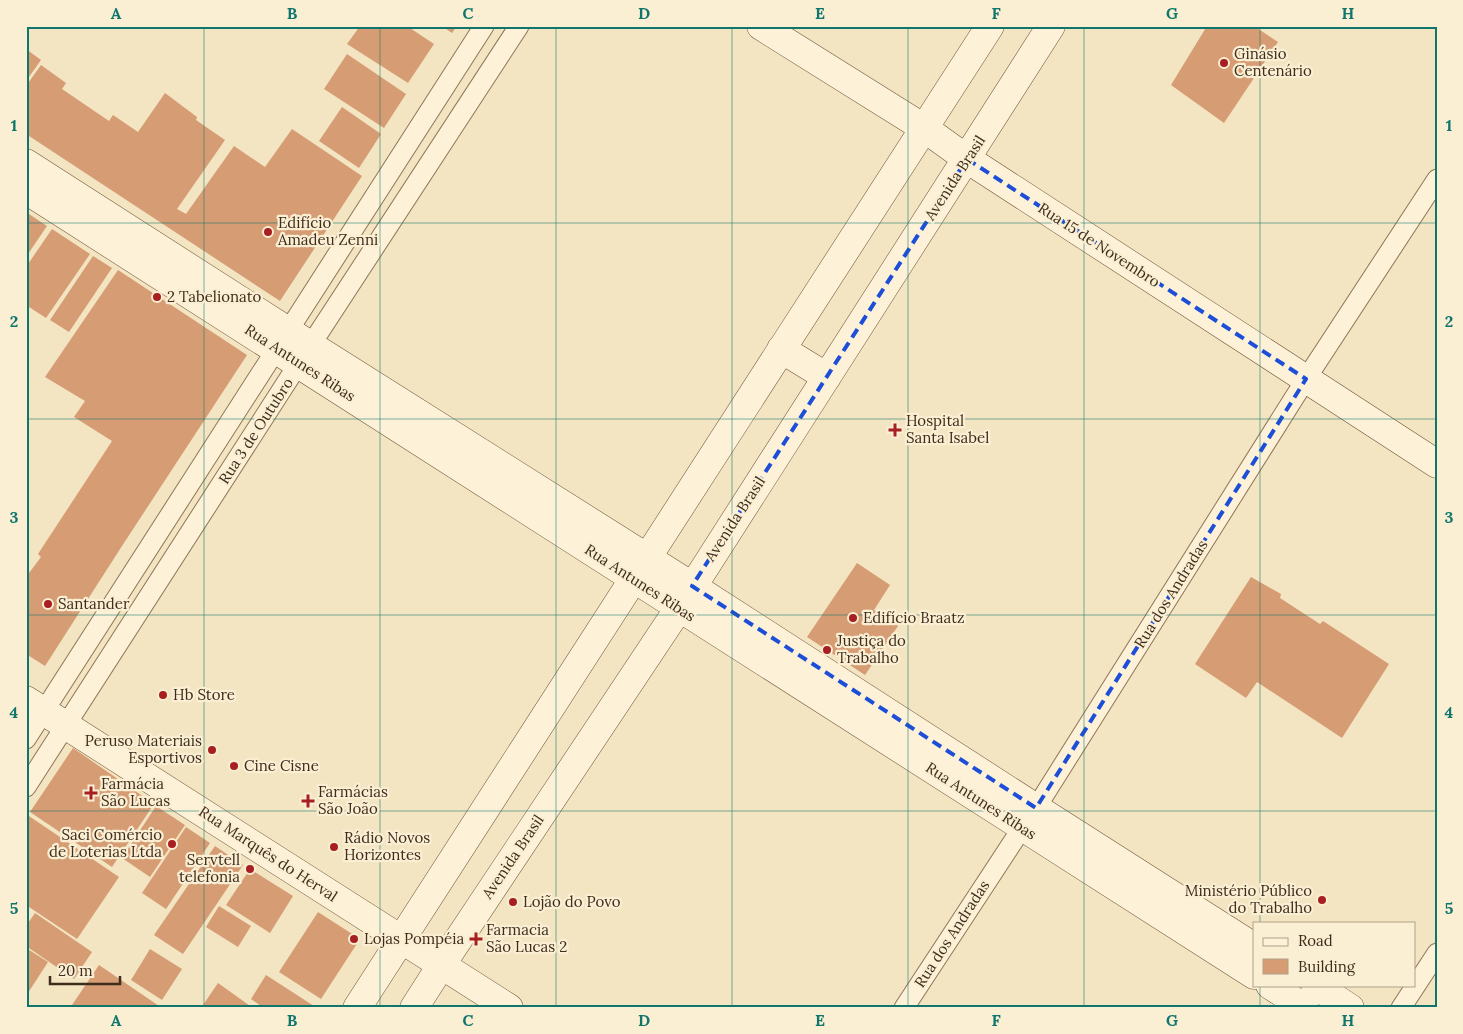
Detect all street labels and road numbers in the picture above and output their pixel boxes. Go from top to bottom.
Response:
street label: Avenida Brasil [920,132,989,225]
street label: Rua 15 de Novembro [1035,198,1164,291]
street label: Rua Antunes Ribas [241,320,359,406]
street label: Rua 3 de Outubro [214,374,297,487]
street label: Avenida Brasil [700,473,769,566]
street label: Rua dos Andradas [1130,536,1212,651]
street label: Rua Antunes Ribas [581,540,699,626]
street label: Rua Antunes Ribas [922,758,1040,844]
street label: Rua Marquês do Herval [195,802,341,906]
street label: Avenida Brasil [477,811,548,903]
street label: Rua dos Andradas [910,877,993,991]

